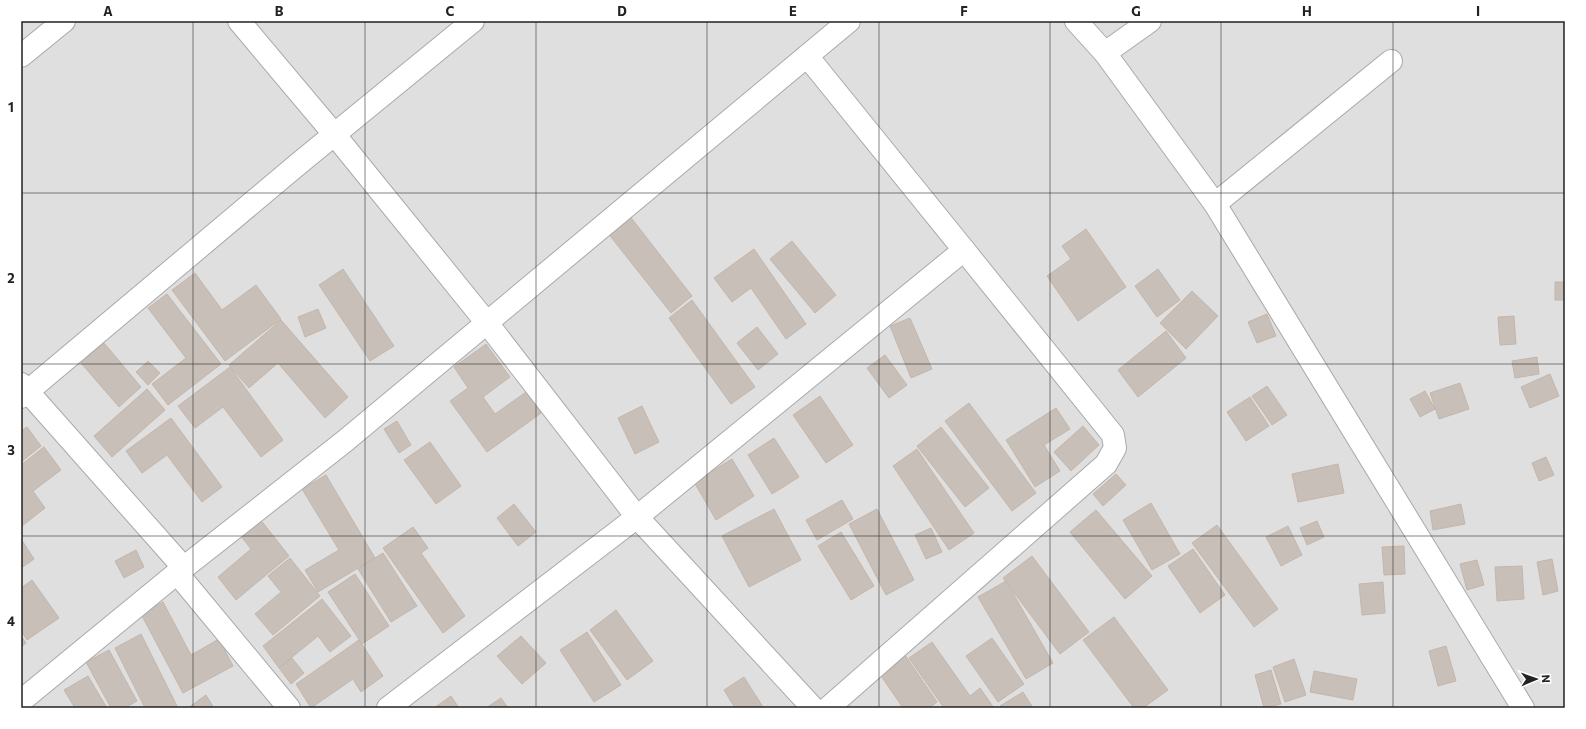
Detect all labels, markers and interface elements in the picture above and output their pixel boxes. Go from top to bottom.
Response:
text: A [103,3,113,19]
text: B [275,3,284,19]
text: C [446,3,455,19]
text: D [617,3,627,19]
text: E [789,3,797,19]
text: F [960,3,968,19]
text: G [1131,3,1141,19]
text: H [1302,3,1312,19]
text: I [1476,3,1480,19]
text: 1 [8,99,14,115]
text: 2 [7,270,15,286]
text: 3 [7,442,15,458]
text: 4 [7,613,15,629]
north arrow [1516,659,1556,699]
text: N [1540,674,1553,683]

